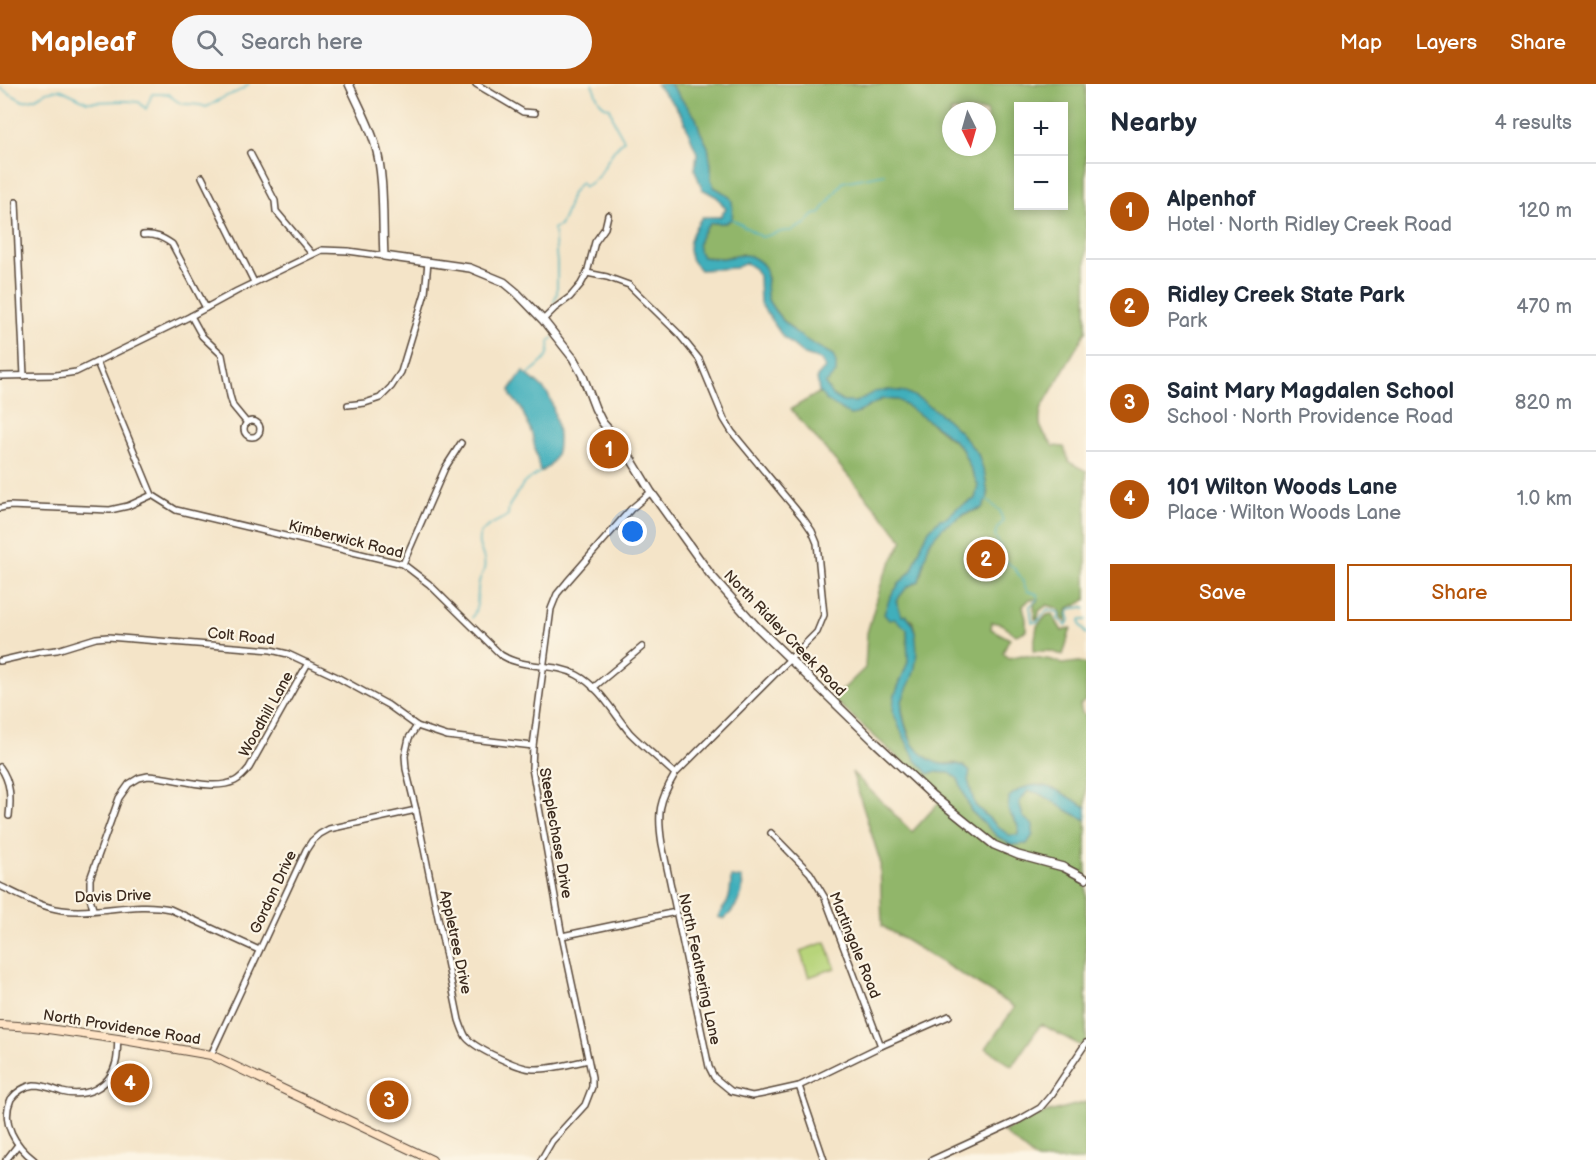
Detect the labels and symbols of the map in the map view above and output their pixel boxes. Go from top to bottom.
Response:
north arrow [942,102,996,156]
pin: 1 [590,426,628,472]
street label: Kimberwick Road [286,516,405,563]
your location [618,517,647,546]
pin: 2 [966,536,1006,582]
street label: North Ridley Creek Road [719,566,850,700]
street label: Colt Road [206,624,275,649]
street label: Woodhill Lane [235,668,298,760]
street label: Steeplechase Drive [535,766,576,900]
street label: Gordon Drive [246,847,301,937]
street label: Davis Drive [74,886,152,907]
street label: Appletree Drive [435,889,476,996]
street label: Martingale Road [825,889,885,1001]
street label: North Feathering Lane [674,892,725,1047]
street label: North Providence Road [42,1006,202,1049]
pin: 4 [110,1060,150,1106]
pin: 3 [370,1078,408,1122]

